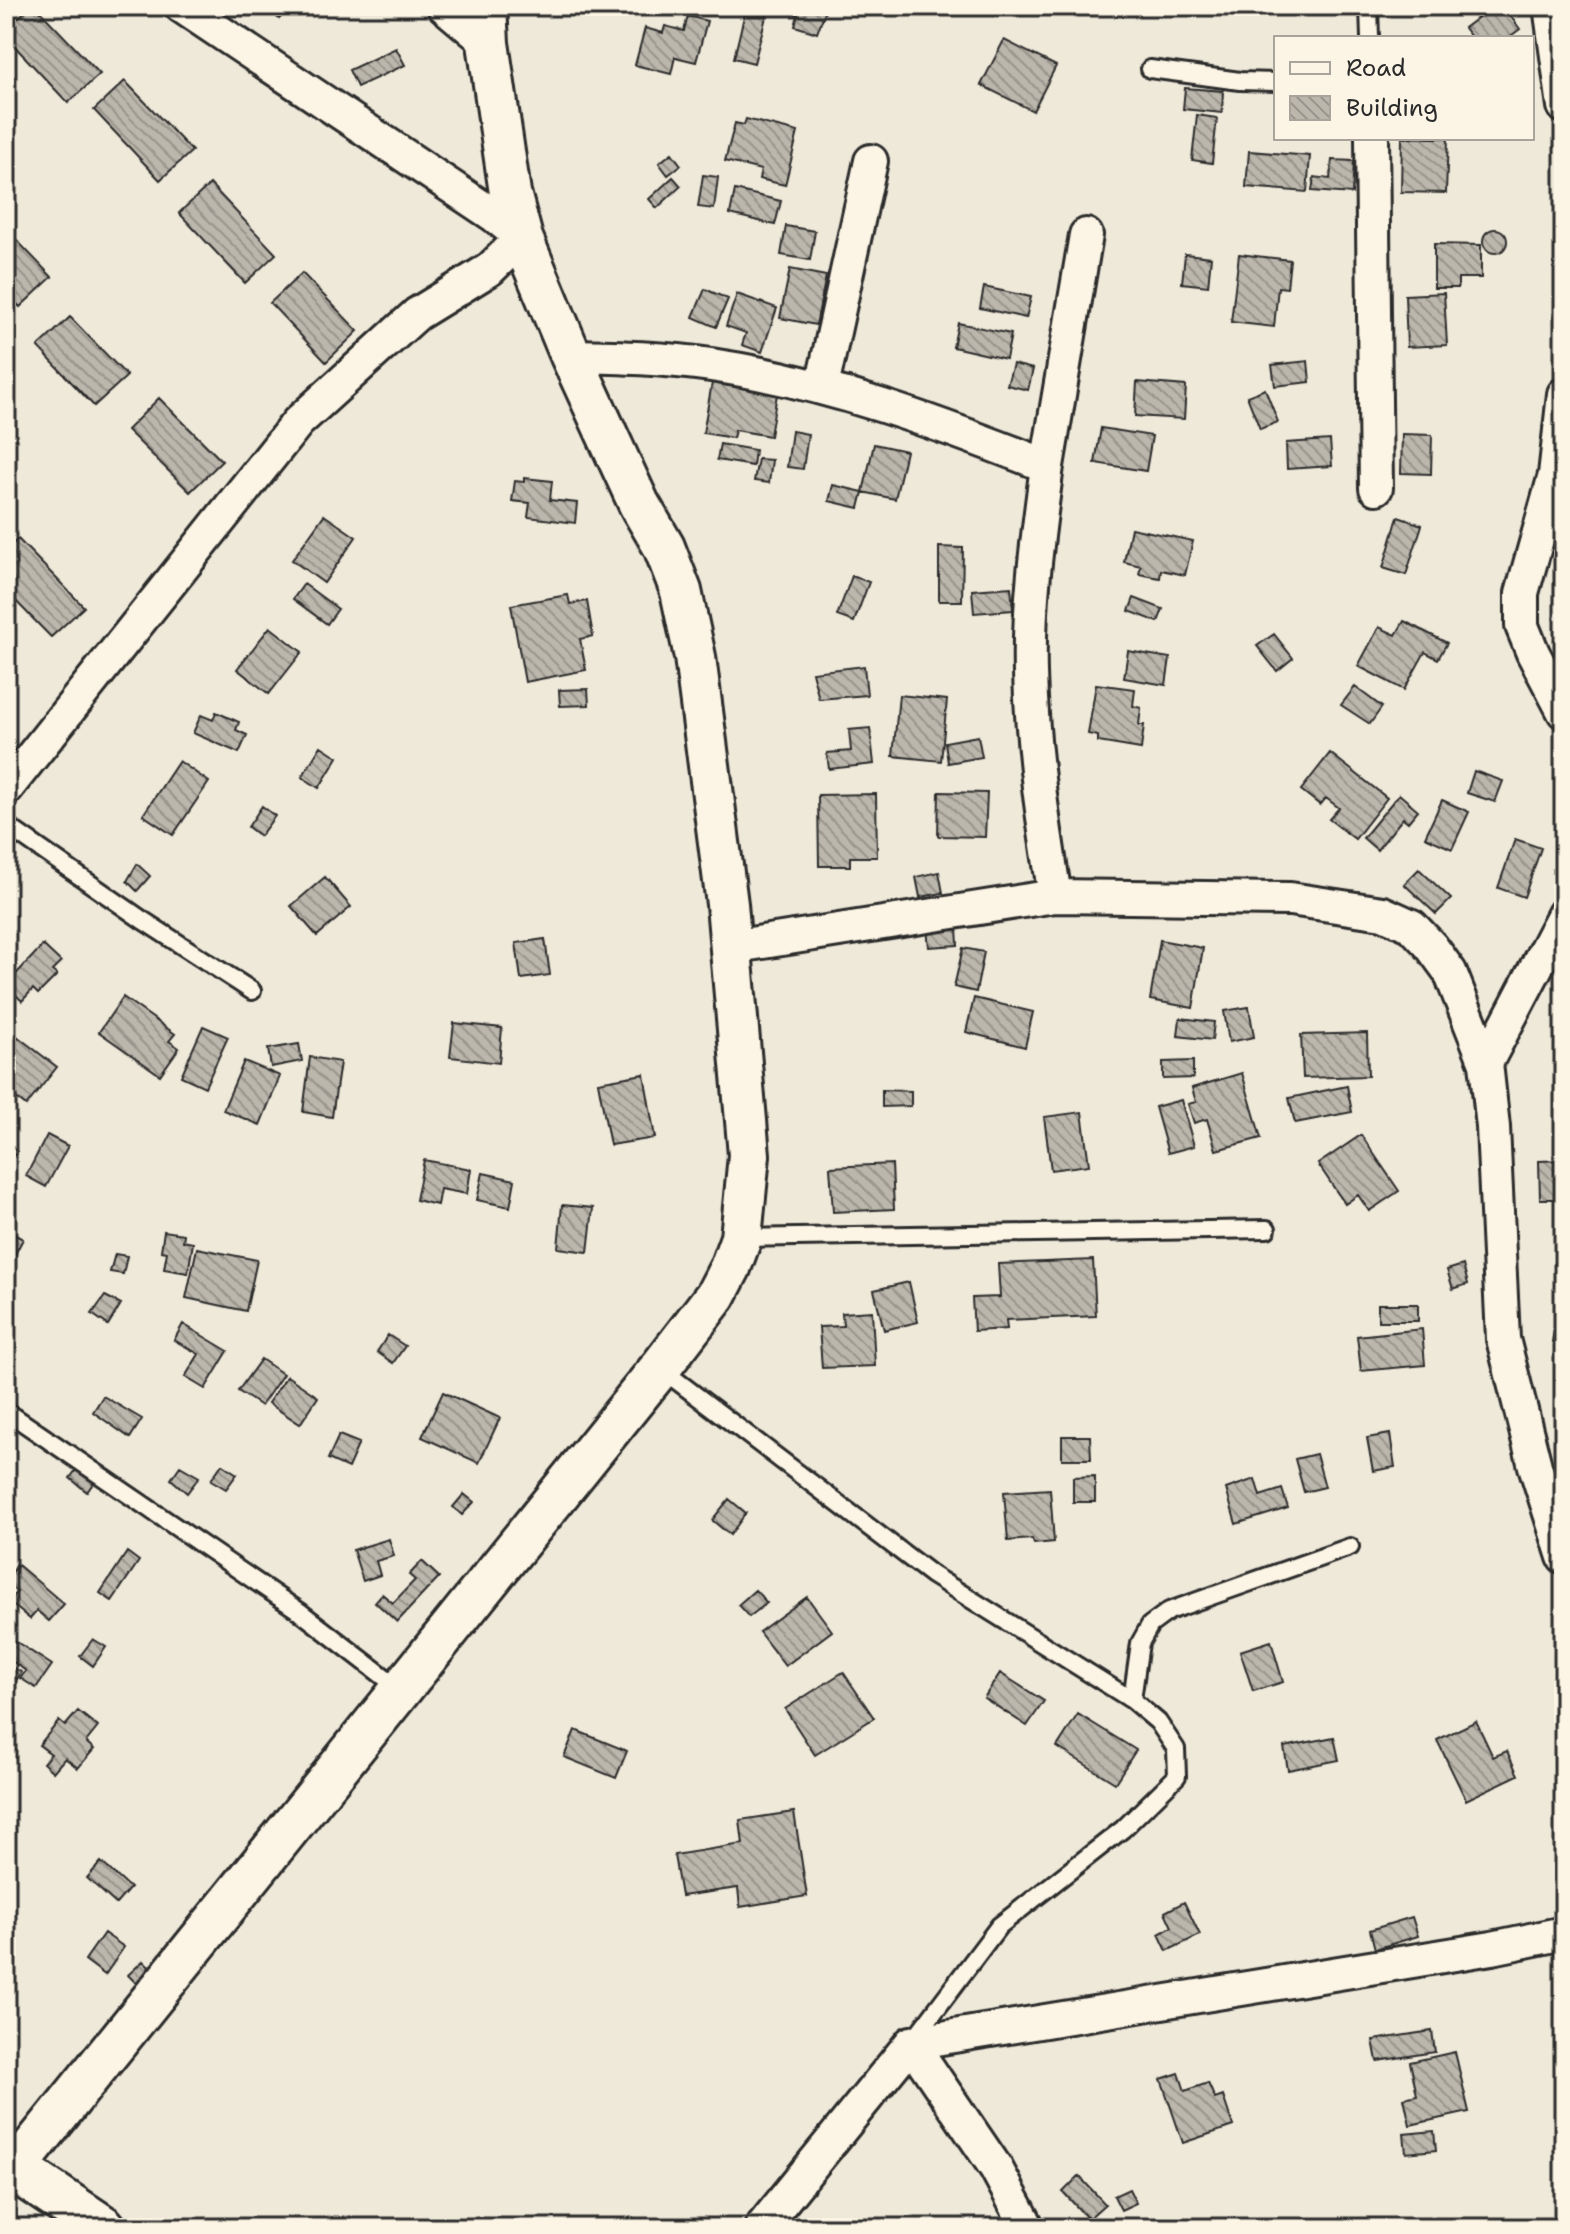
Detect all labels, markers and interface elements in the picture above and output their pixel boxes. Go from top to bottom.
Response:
legend [1274,36,1534,140]
text: Road [1346,52,1406,84]
text: Building [1346,92,1438,124]

